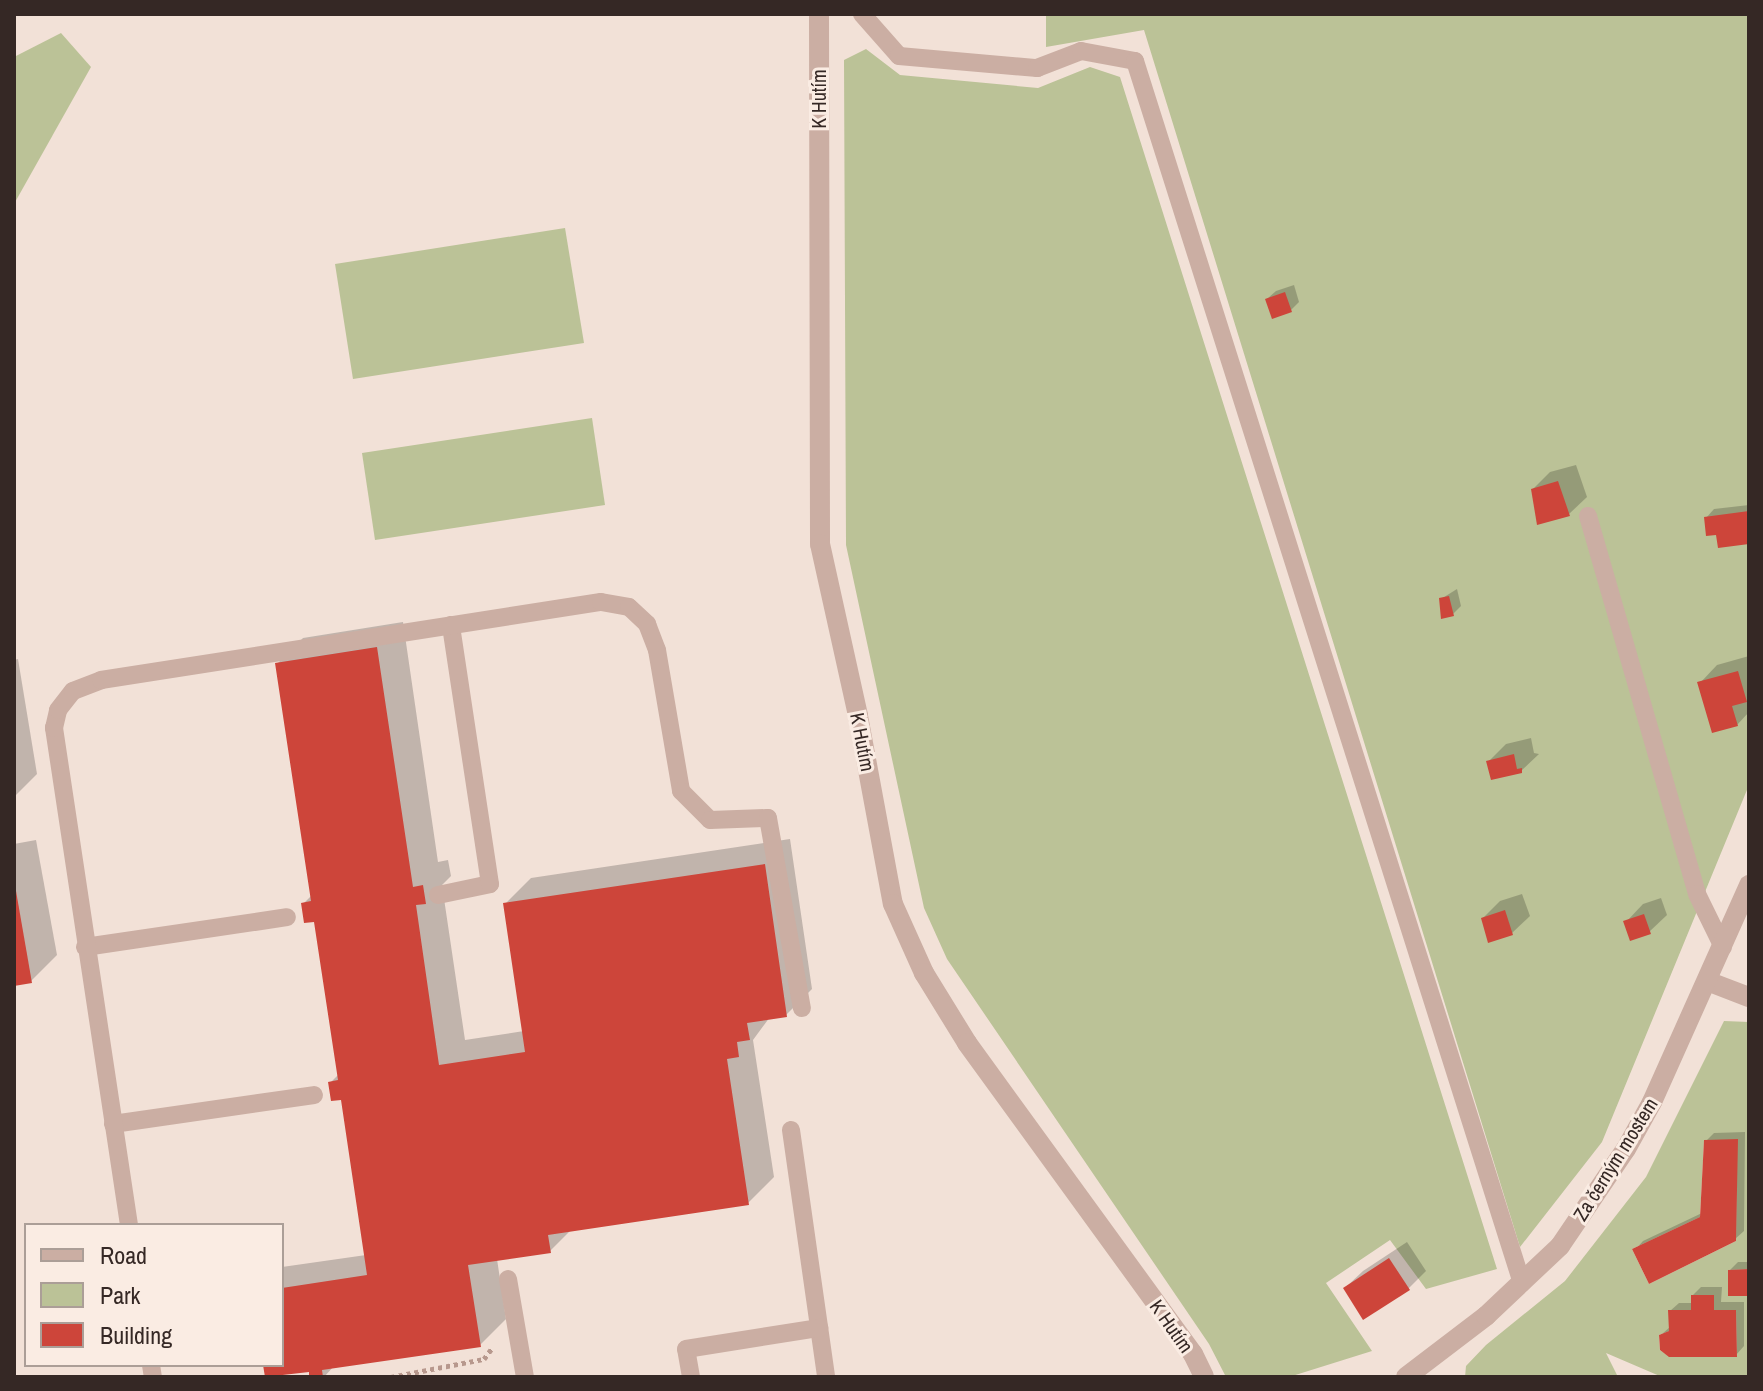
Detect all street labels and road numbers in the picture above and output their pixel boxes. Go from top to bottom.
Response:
street label: K Hutím [806,69,830,129]
street label: K Hutím [846,711,880,773]
street label: Za černým mostem [1568,1093,1662,1225]
street label: K Hutím [1145,1295,1199,1357]

